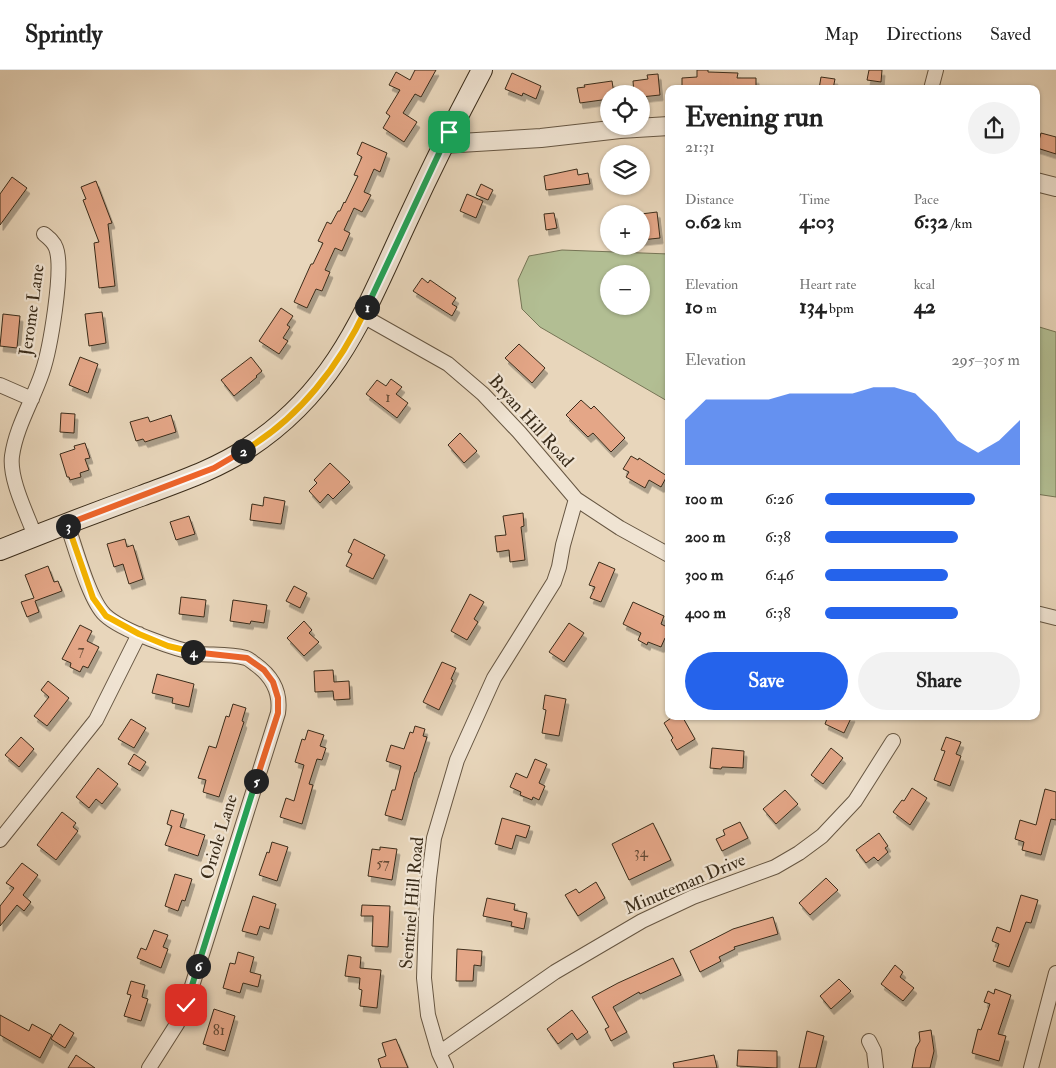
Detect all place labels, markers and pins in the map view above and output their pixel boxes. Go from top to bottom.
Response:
pin [428,111,470,153]
pin: 1 [354,294,380,320]
pin: 2 [230,438,256,464]
pin: 3 [56,514,80,538]
pin: 4 [180,640,206,664]
pin: 5 [244,768,268,794]
pin: 6 [186,954,210,978]
pin [165,984,207,1026]

